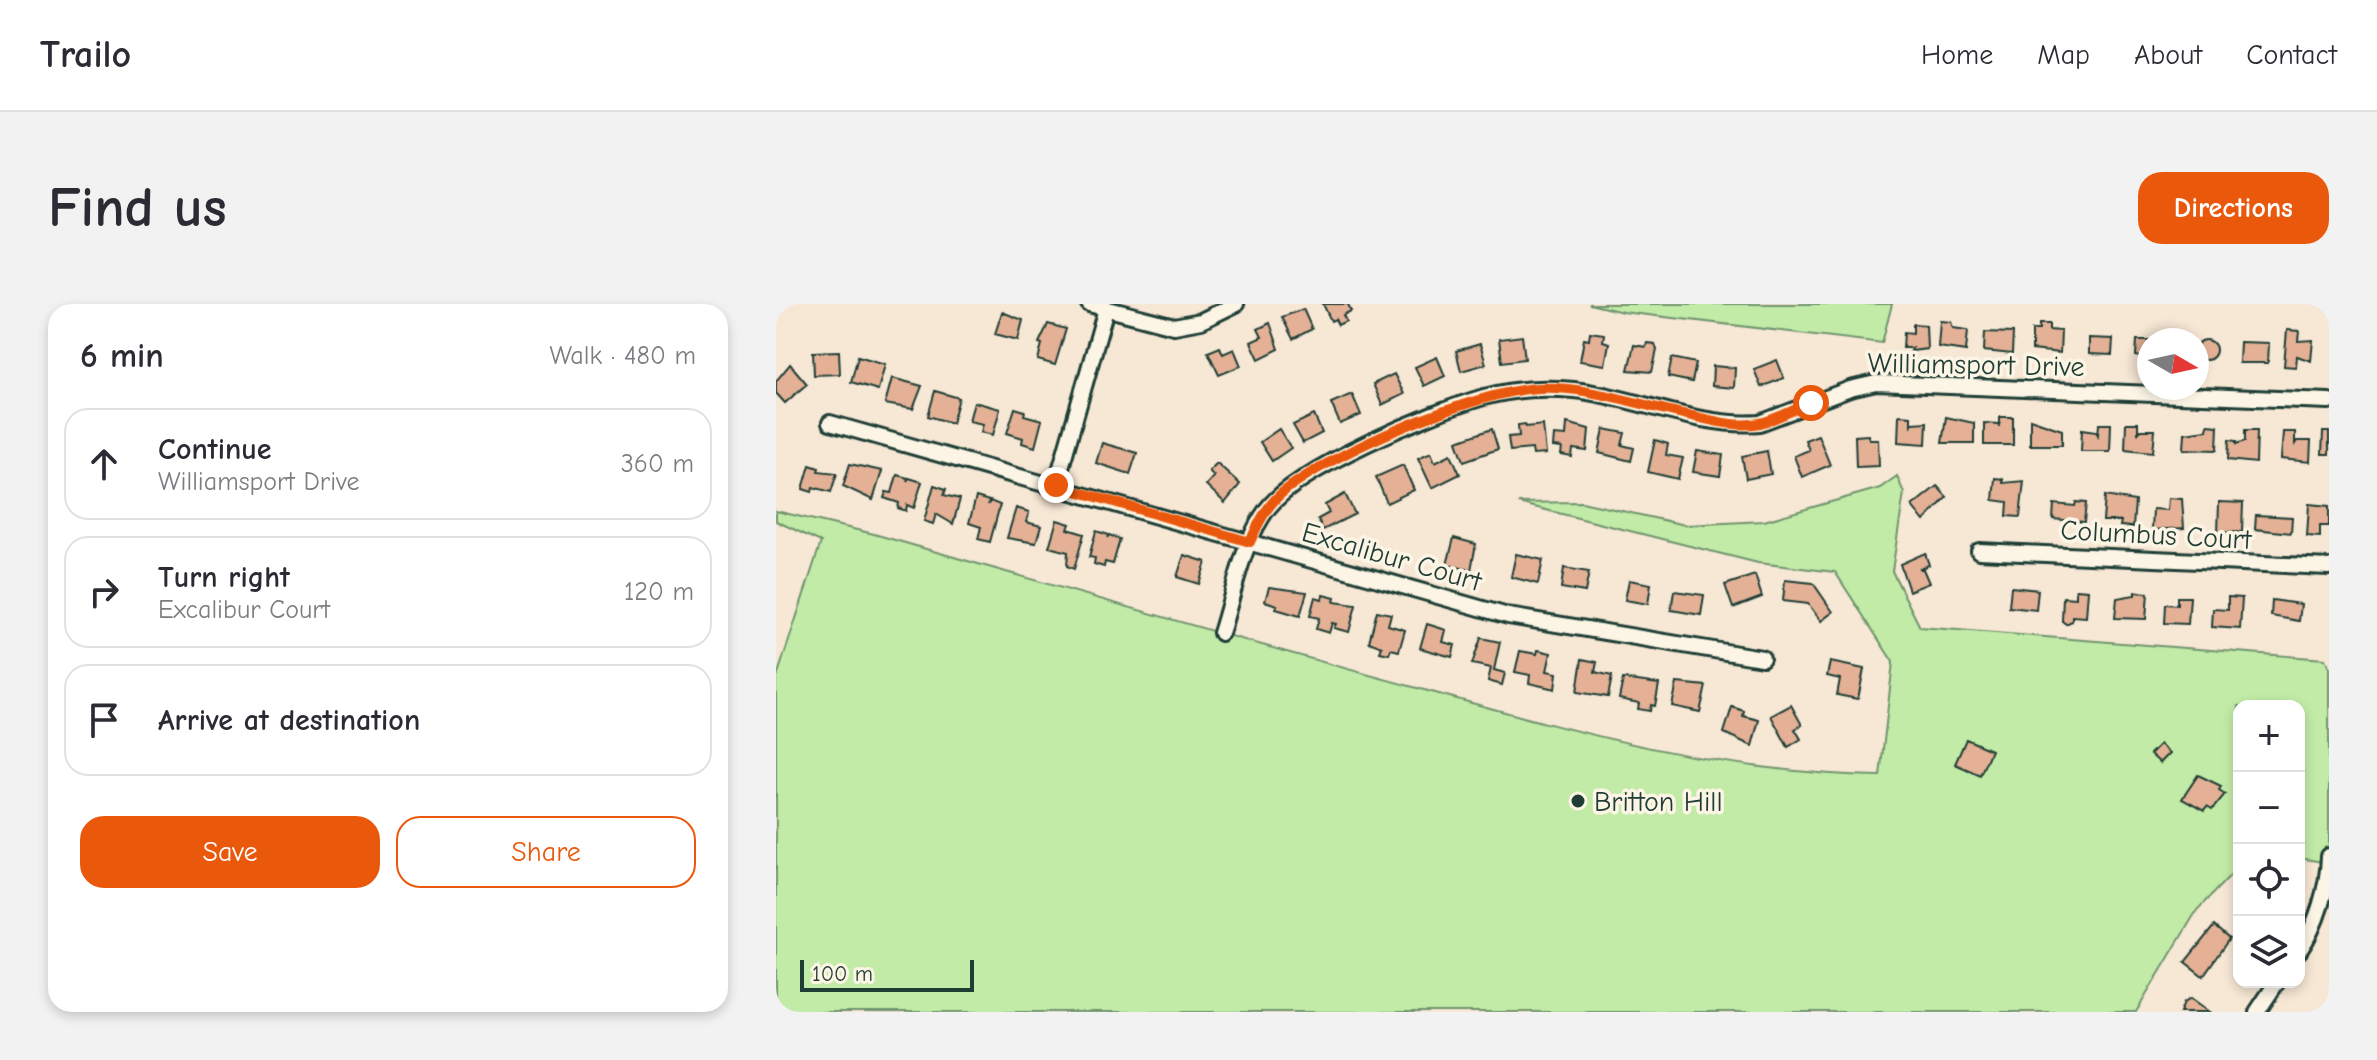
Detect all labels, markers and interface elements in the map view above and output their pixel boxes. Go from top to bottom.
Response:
text: Trailo [40,33,131,77]
text: Home [1921,39,1993,71]
text: Map [2037,39,2090,71]
text: About [2134,39,2202,71]
text: Contact [2246,39,2337,71]
button: Directions [2138,172,2329,244]
text: Find us [48,176,227,240]
north arrow [2137,328,2209,400]
text: 6 min [80,336,164,376]
text: Walk · 480 m [550,341,696,371]
street label: Williamsport Drive [1867,347,2085,383]
route start [1793,385,1829,421]
text: Continue [158,432,272,467]
icon: ahead [82,442,126,486]
text: 360 m [621,449,694,479]
text: Williamsport Drive [158,467,359,497]
route end [1038,467,1074,503]
street label: Columbus Court [2060,514,2253,556]
street label: Excalibur Court [1298,516,1486,598]
text: Turn right [158,560,290,595]
icon: right [82,570,126,614]
text: 120 m [624,577,694,607]
text: Excalibur Court [158,595,330,625]
icon: arrive [82,698,126,742]
map controls [2233,700,2305,988]
button: + [2233,700,2305,772]
text: Arrive at destination [158,703,420,738]
button: − [2233,772,2305,844]
place label: Britton Hill [1594,786,1723,818]
marker: Britton Hill [1569,792,1587,810]
button: Save [80,816,380,888]
button: Share [396,816,696,888]
button: locate [2233,844,2305,916]
button: layers [2233,916,2305,988]
scale bar [800,956,974,992]
text: 100 m [812,961,873,987]

